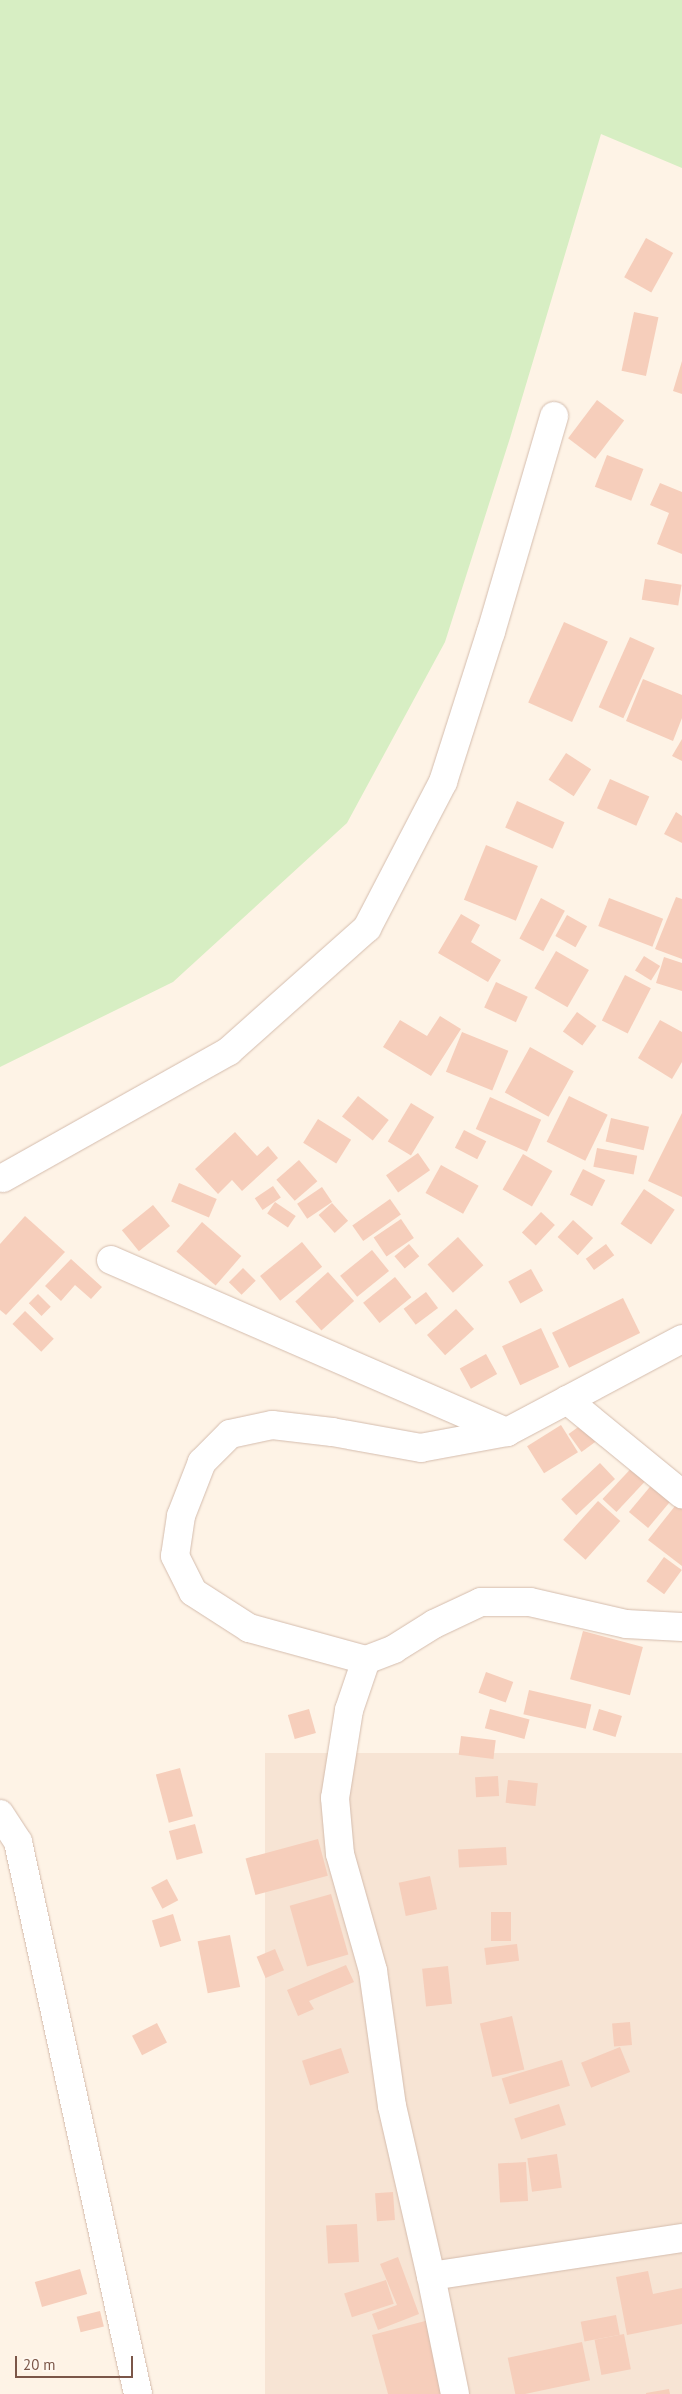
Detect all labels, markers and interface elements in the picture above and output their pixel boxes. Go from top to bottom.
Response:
scale bar [18,2346,135,2378]
text: 20 m [23,2355,56,2374]

